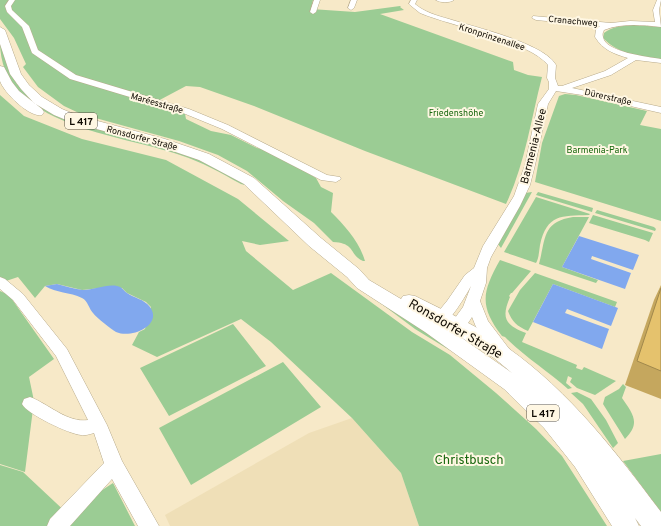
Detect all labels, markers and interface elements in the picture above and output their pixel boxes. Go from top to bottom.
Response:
street label: Cranachweg [548,14,598,29]
street label: Kronprinzenallee [457,22,527,53]
street label: Dürerstraße [583,87,633,108]
street label: Maréesstraße [129,91,184,116]
street label: Barmenia-Allee [518,107,550,185]
park label: Friedenshöhe [429,108,484,119]
road number: L 417 [65,113,97,129]
street label: Ronsdorfer Straße [105,124,179,153]
park label: Barmenia-Park [566,145,628,156]
street label: Ronsdorfer Straße [405,296,505,363]
road number: L 417 [527,405,559,421]
park label: Christbusch [434,453,504,469]

